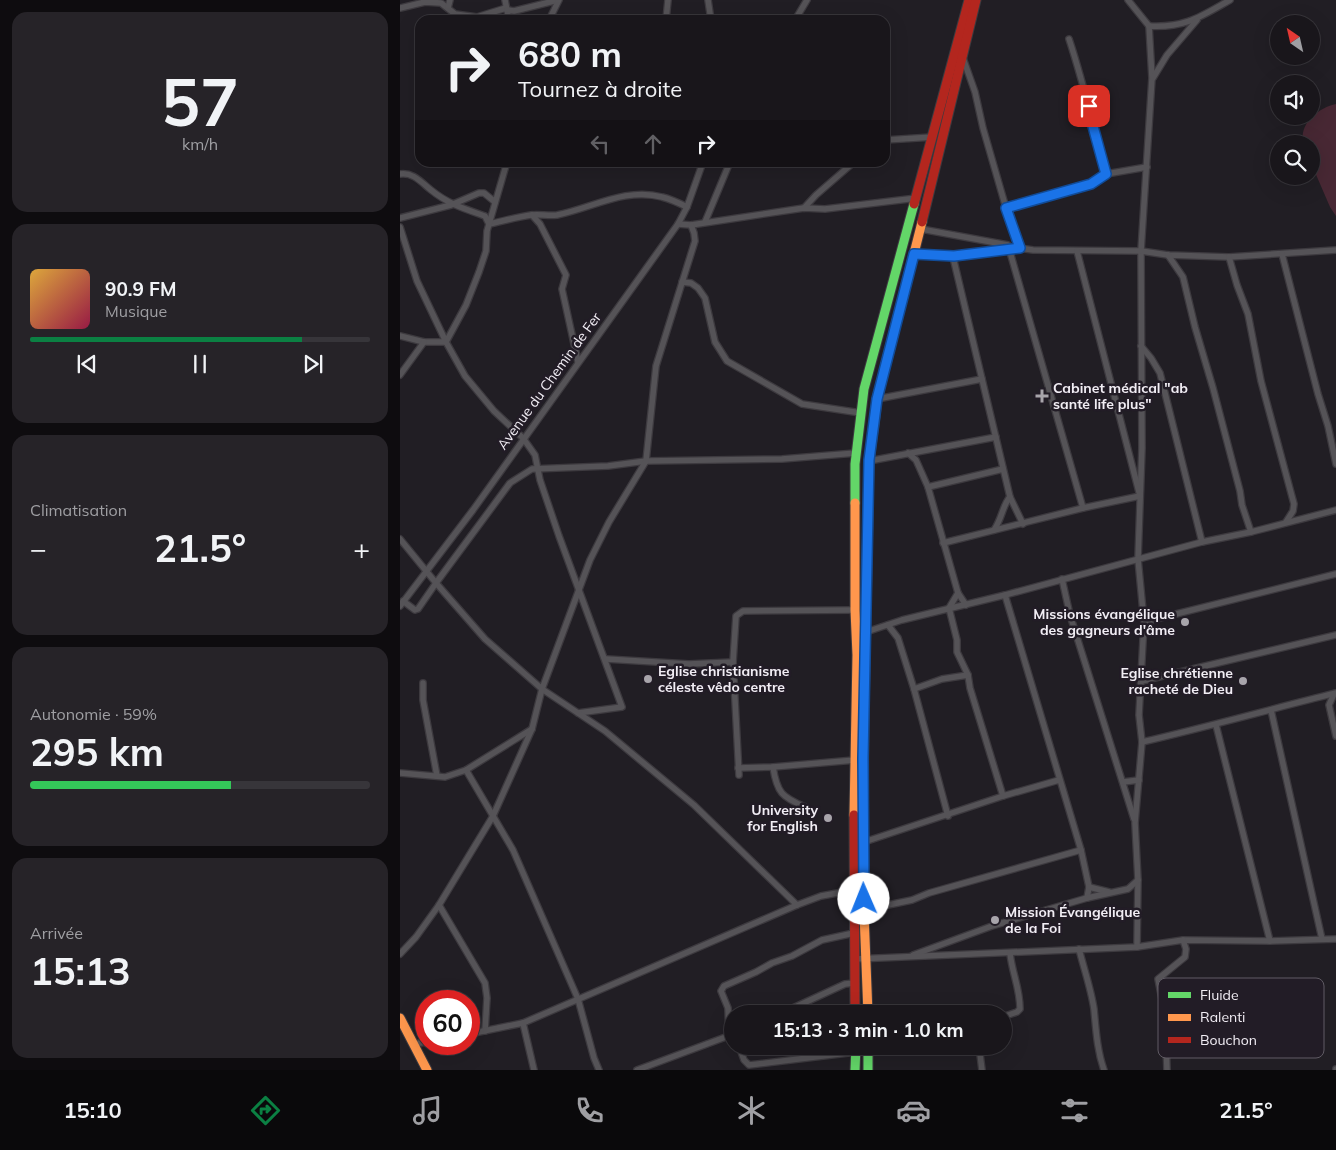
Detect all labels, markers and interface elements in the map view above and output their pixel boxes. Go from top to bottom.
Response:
north arrow [1270,15,1320,65]
map controls [1270,15,1320,185]
text: 680 m [518,32,622,76]
icon: right [435,35,500,100]
text: 57 [161,61,239,142]
text: Tournez à droite [518,75,682,103]
button: sound [1270,75,1320,125]
pin [1068,85,1110,127]
icon: arrive [1075,92,1103,120]
icon: left [586,130,614,158]
icon: ahead [639,130,667,158]
icon: right [692,130,720,158]
text: km/h [182,134,218,154]
button: search [1270,135,1320,185]
text: 90.9 FM [105,277,177,301]
text: Musique [105,301,167,321]
street label: Avenue du Chemin de Fer [493,308,605,453]
icon: previous [73,350,101,378]
icon: pause [186,350,214,378]
icon: next [299,350,327,378]
place label: Cabinet médical "ab santé life plus" [1053,379,1188,413]
marker: Cabinet médical "ab santé life plus" [1035,389,1049,403]
text: Climatisation [30,500,127,520]
text: 21.5° [154,524,246,572]
text: − [30,531,47,566]
text: + [353,531,370,566]
place label: Missions évangélique des gagneurs d'âme [1033,605,1175,639]
marker: Missions évangélique des gagneurs d'âme [1179,616,1191,628]
place label: Eglise christianisme céleste vêdo centre [658,662,790,696]
place label: Eglise chrétienne racheté de Dieu [1120,664,1233,698]
marker: Eglise christianisme céleste vêdo centre [642,673,654,685]
marker: Eglise chrétienne racheté de Dieu [1237,675,1249,687]
text: Autonomie · 59% [30,704,157,724]
text: 295 km [30,728,164,776]
place label: University for English [747,801,818,835]
marker: University for English [822,812,834,824]
position arrow [837,872,889,924]
place label: Mission Évangélique de la Foi [1005,903,1141,937]
marker: Mission Évangélique de la Foi [989,914,1001,926]
text: Arrivée [30,923,83,943]
text: 15:13 [30,947,131,995]
legend [1158,978,1324,1058]
text: Fluide [1200,986,1239,1004]
speed limit sign: 60 [415,990,480,1055]
text: Ralenti [1200,1008,1245,1026]
text: 15:13 · 3 min · 1.0 km [772,1018,964,1042]
text: Bouchon [1200,1031,1257,1049]
icon: directions [248,1093,283,1128]
icon: music [410,1093,445,1128]
icon: phone [572,1093,607,1128]
icon: climate [734,1093,769,1128]
icon: car [896,1093,931,1128]
icon: filters [1057,1093,1092,1128]
text: 15:10 [63,1096,122,1124]
text: 21.5° [1219,1096,1273,1124]

